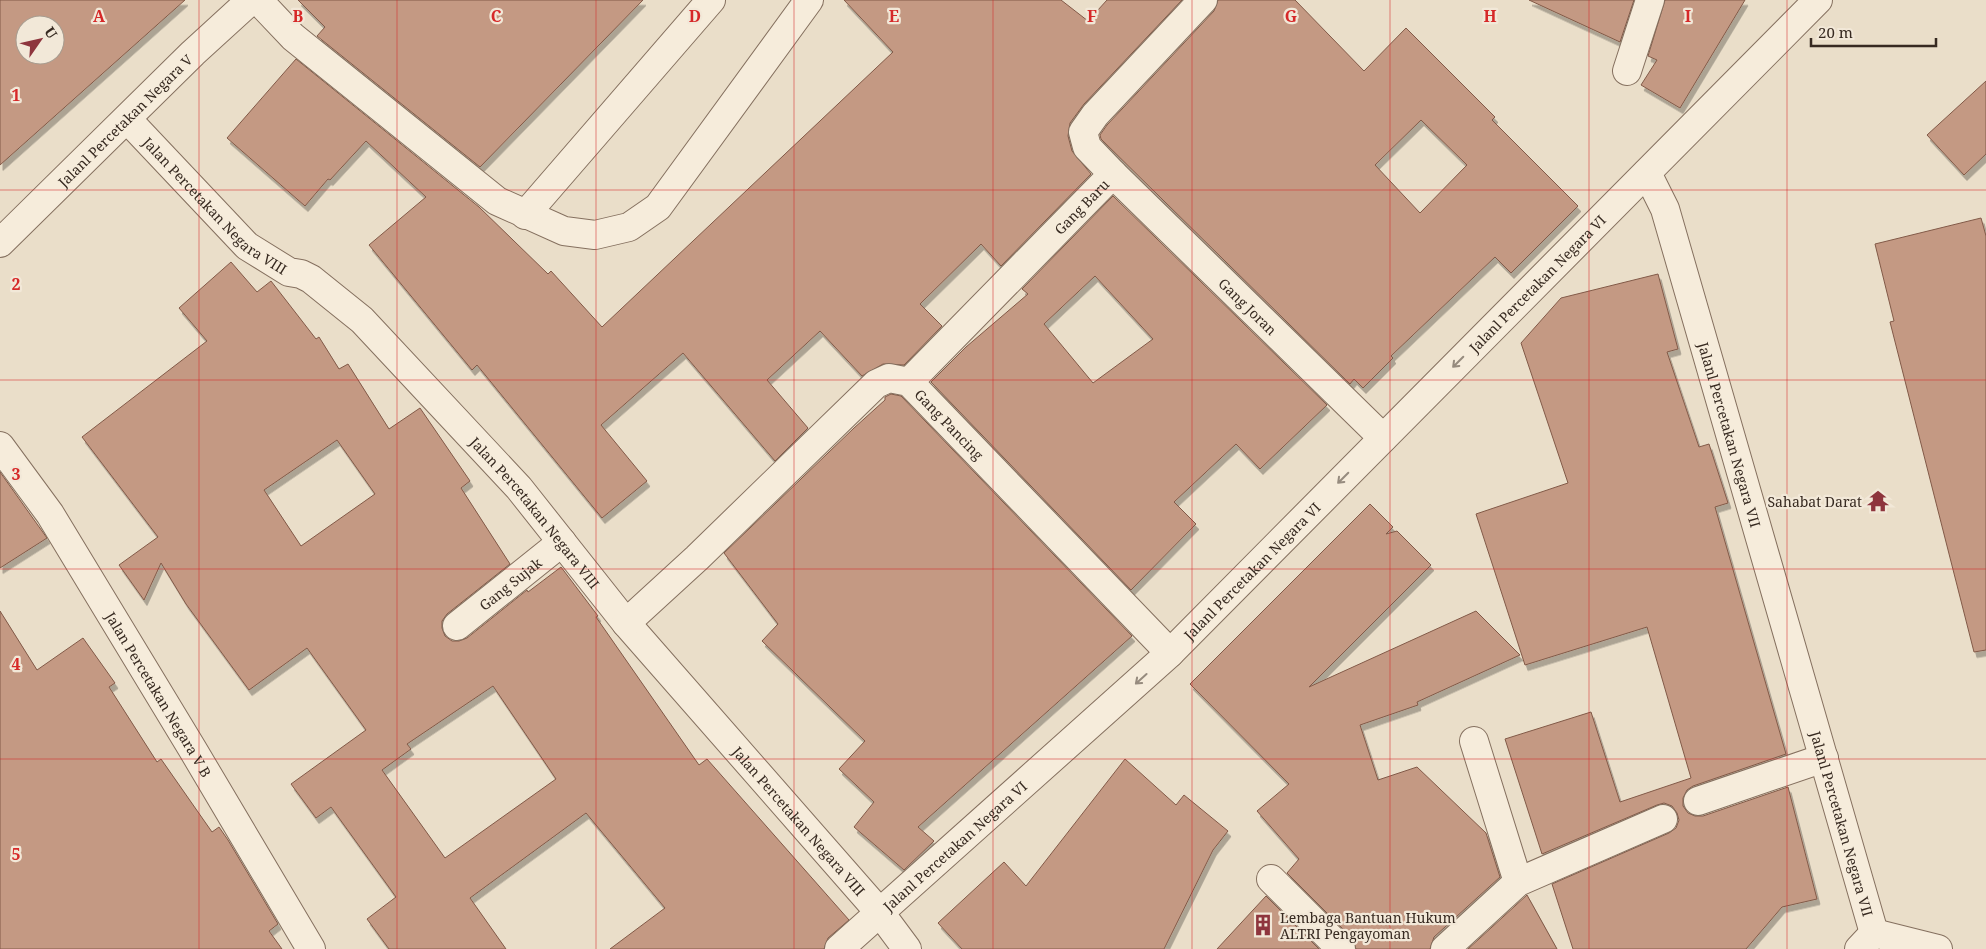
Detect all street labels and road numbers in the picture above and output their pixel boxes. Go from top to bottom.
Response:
street label: Jalanl Percetakan Negara V [53,49,196,191]
street label: Jalan Percetakan Negara VIII [138,132,291,278]
street label: Gang Baru [1050,174,1113,238]
street label: Jalanl Percetakan Negara VI [1464,210,1609,357]
street label: Gang Joran [1215,273,1281,339]
street label: Jalanl Percetakan Negara VII [1694,339,1766,529]
street label: Gang Pancing [911,385,988,464]
street label: Jalan Percetakan Negara VIII [465,432,604,592]
street label: Jalanl Percetakan Negara VI [1178,498,1324,644]
street label: Gang Sujak [475,552,546,614]
street label: Jalan Percetakan Negara V B [101,607,216,780]
street label: Jalanl Percetakan Negara VII [1806,728,1878,918]
street label: Jalan Percetakan Negara VIII [728,741,870,899]
street label: Jalanl Percetakan Negara VI [878,776,1030,916]

